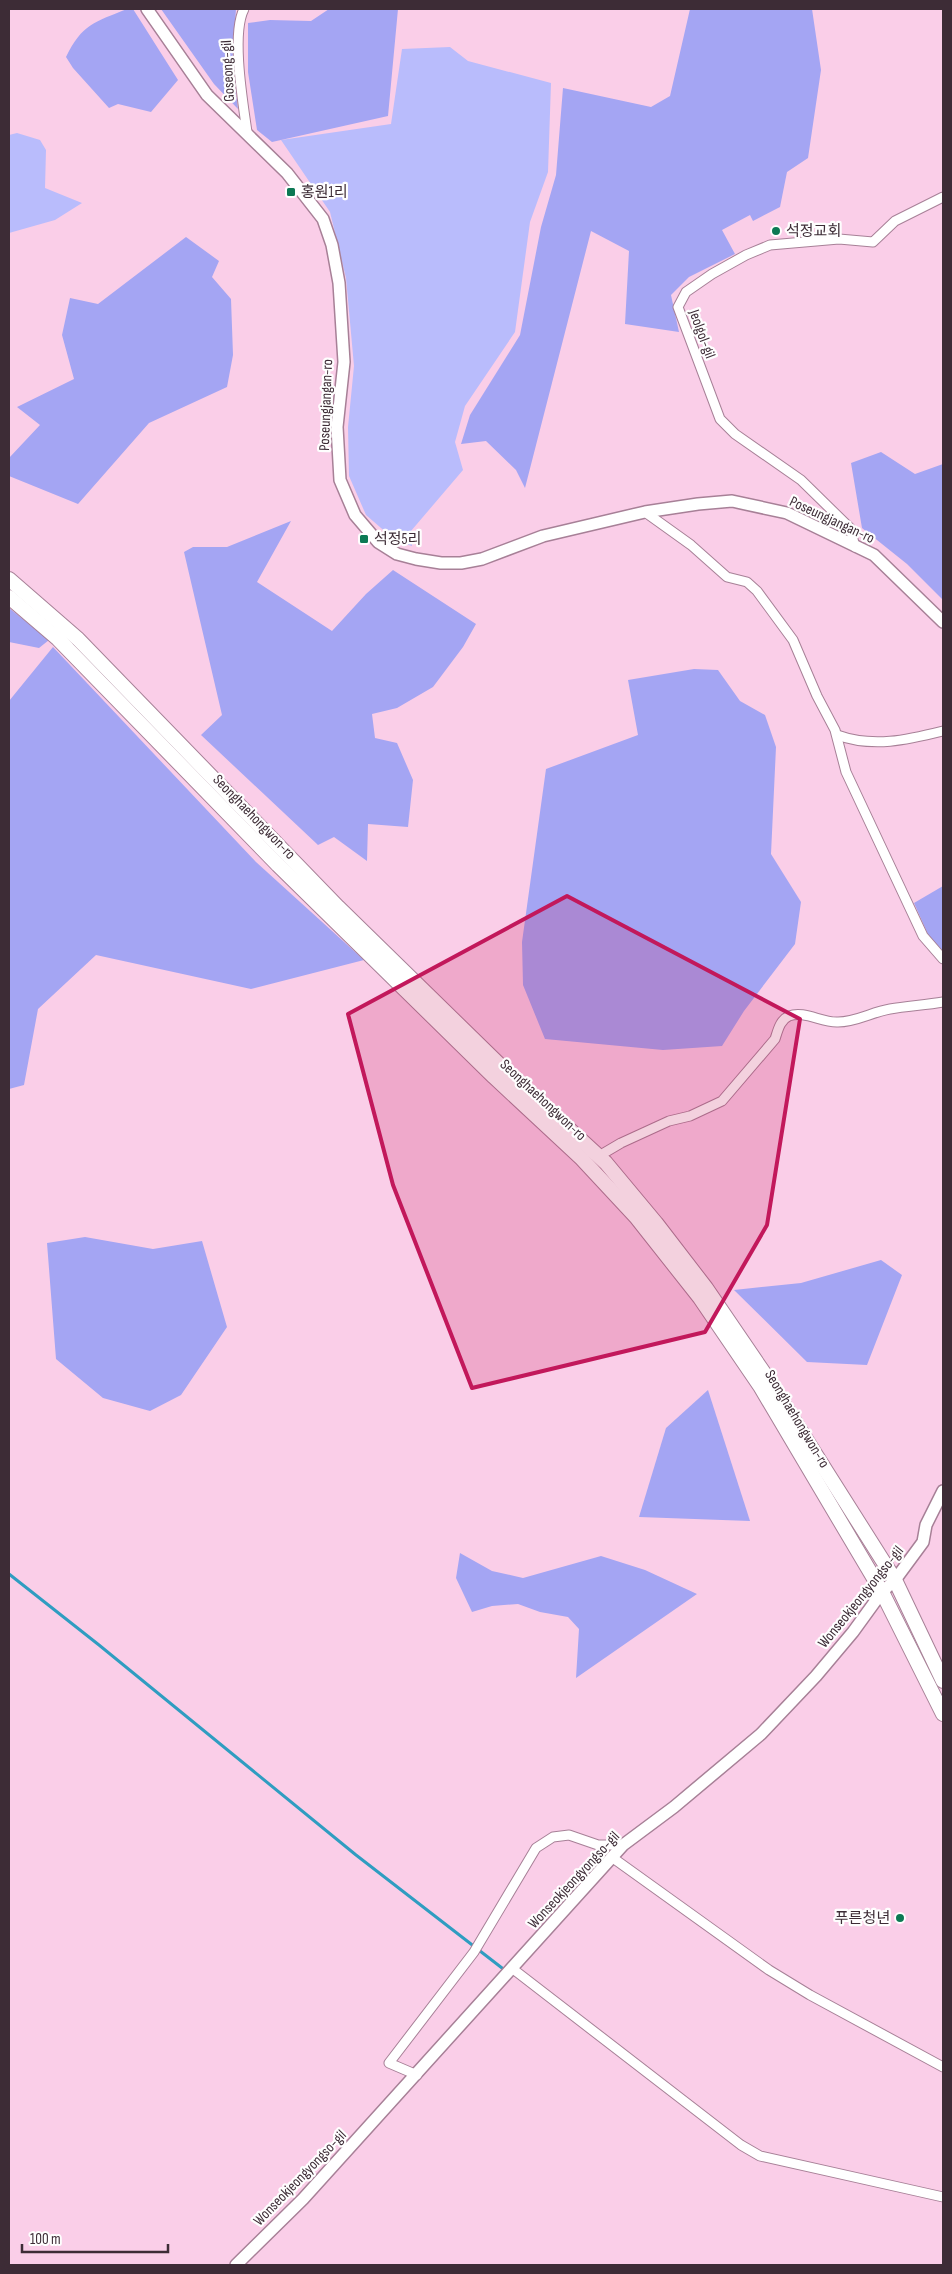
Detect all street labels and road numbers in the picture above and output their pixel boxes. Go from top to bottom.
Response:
street label: Goseong-gil [217,40,239,102]
street label: Jeolgol-gil [684,306,720,361]
street label: Poseungjangan-ro [315,359,337,451]
street label: Poseungjangan-ro [786,492,878,548]
street label: Seonghaehongwon-ro [209,770,299,864]
street label: Seonghaehongwon-ro [496,1055,590,1145]
street label: Seonghaehongwon-ro [760,1367,834,1471]
street label: Wonseokjeongyongso-gil [814,1542,908,1652]
street label: Wonseokjeongyongso-gil [524,1827,624,1933]
street label: Wonseokjeongyongso-gil [249,2126,351,2230]

